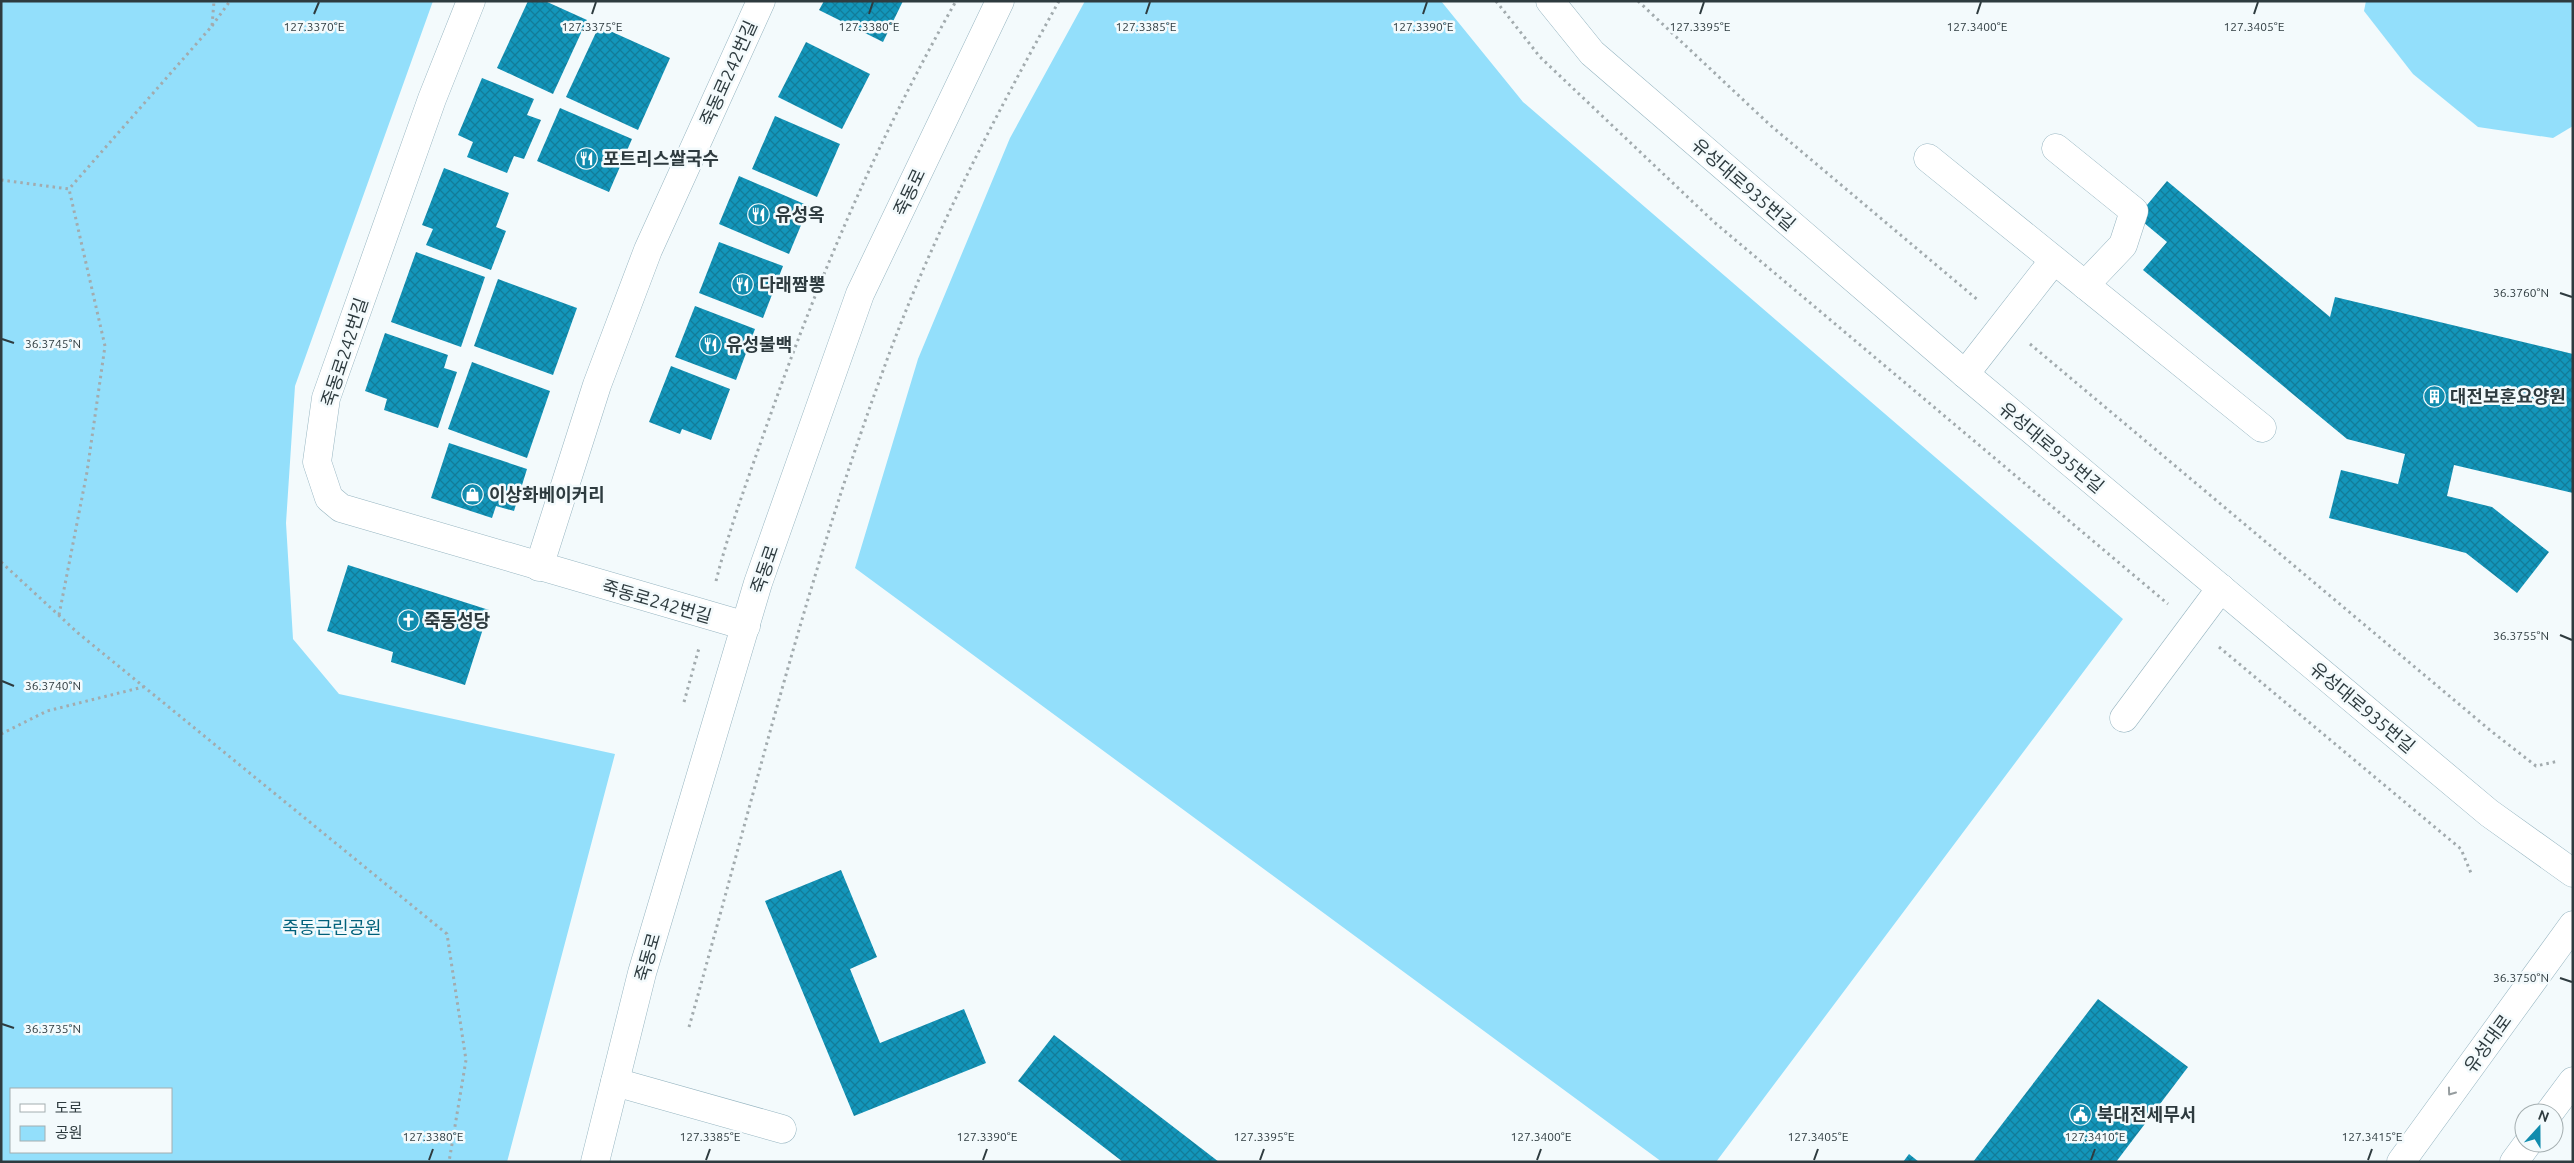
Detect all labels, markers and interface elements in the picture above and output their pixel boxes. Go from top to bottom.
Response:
street label: 죽동로242번길 [696,17,760,129]
text: 127.3370°E [284,20,345,33]
text: 127.3375°E [562,20,623,33]
text: 127.3380°E [839,20,900,33]
text: 127.3385°E [1116,20,1177,33]
text: 127.3390°E [1393,20,1454,33]
text: 127.3395°E [1670,20,1731,33]
text: 127.3400°E [1947,20,2008,33]
text: 127.3405°E [2224,20,2285,33]
street label: 유성대로935번길 [1688,134,1800,234]
restaurant icon: 포트리스쌀국수 [575,146,599,170]
place label: 포트리스쌀국수 [603,148,719,168]
street label: 죽동로 [889,165,929,219]
restaurant icon: 유성옥 [747,202,771,226]
place label: 유성옥 [775,204,825,224]
restaurant icon: 다래짬뽕 [731,272,755,296]
place label: 다래짬뽕 [759,274,825,294]
text: 36.3760°N [2493,286,2549,299]
street label: 죽동로242번길 [317,295,371,409]
restaurant icon: 유성불백 [698,332,722,356]
place label: 유성불백 [726,334,792,354]
text: 36.3745°N [25,337,81,350]
building icon: 대전보훈요양원 [2422,384,2446,408]
place label: 대전보훈요양원 [2450,386,2566,406]
street label: 유성대로935번길 [1996,398,2108,496]
shop icon: 이상화베이커리 [461,482,485,506]
place label: 이상화베이커리 [489,484,605,504]
street label: 죽동로 [746,542,782,596]
street label: 죽동로242번길 [600,576,714,626]
church icon: 죽동성당 [396,608,420,632]
place label: 죽동성당 [424,610,490,630]
text: 36.3755°N [2493,629,2549,642]
street label: 유성대로935번길 [2307,658,2419,756]
text: 36.3740°N [25,679,81,692]
park label: 죽동근린공원 [282,917,382,937]
street label: 죽동로 [631,930,663,984]
text: 36.3750°N [2493,971,2549,984]
street label: 유성대로 [2459,1010,2515,1076]
text: 36.3735°N [25,1022,81,1035]
one-way arrow [2449,1086,2457,1095]
legend [10,1088,172,1153]
text: 도로 [55,1099,83,1116]
public building icon: 북대전세무서 [2069,1102,2093,1126]
north arrow [2514,1103,2564,1153]
place label: 북대전세무서 [2097,1104,2196,1124]
text: N [2536,1107,2551,1125]
text: 공원 [55,1124,83,1141]
text: 127.3380°E [403,1130,464,1143]
text: 127.3385°E [680,1130,741,1143]
text: 127.3390°E [957,1130,1018,1143]
text: 127.3395°E [1234,1130,1295,1143]
text: 127.3400°E [1511,1130,1572,1143]
text: 127.3405°E [1788,1130,1849,1143]
text: 127.3410°E [2065,1130,2126,1143]
text: 127.3415°E [2342,1130,2403,1143]

